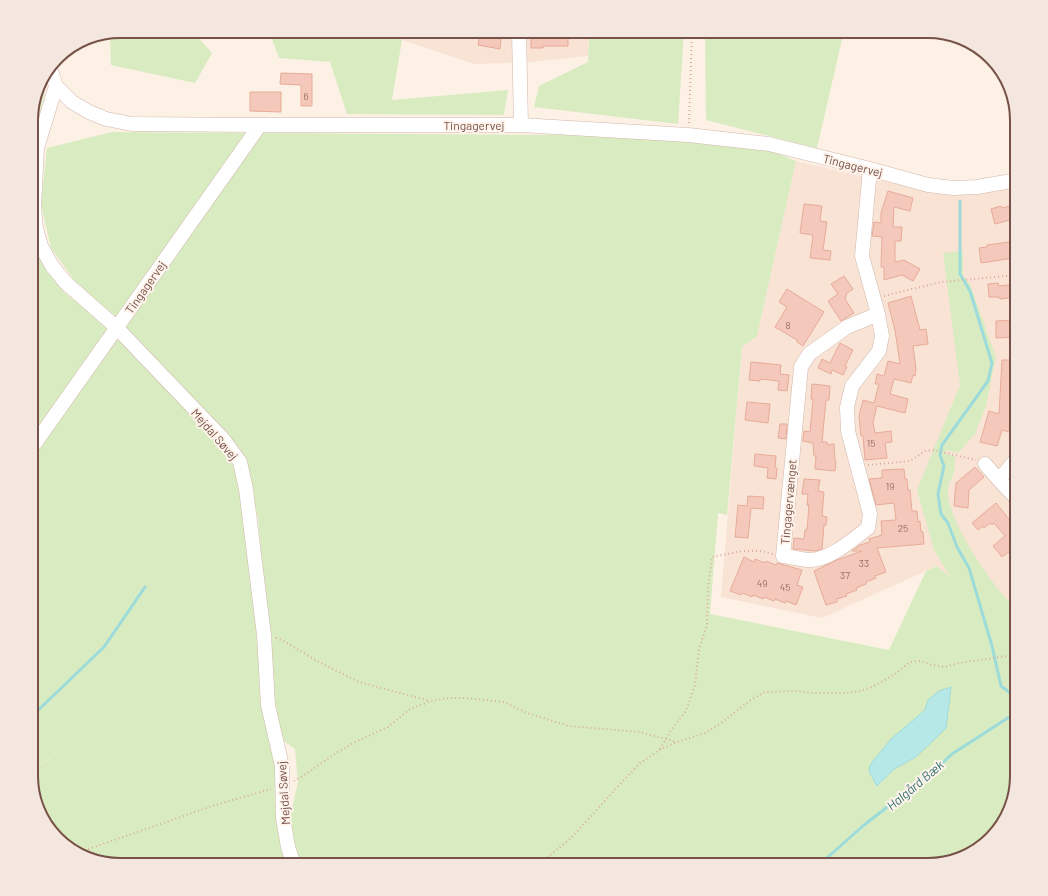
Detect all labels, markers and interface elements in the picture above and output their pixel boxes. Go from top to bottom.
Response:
house number: 6 [303,90,309,102]
street label: Tingagervej [443,118,505,132]
street label: Tingagervej [822,151,884,179]
street label: Tingagervej [122,258,168,316]
house number: 8 [785,319,791,331]
street label: Mejdal Søvej [189,405,241,463]
house number: 15 [867,437,875,449]
street label: Tingagervænget [777,459,799,545]
house number: 19 [886,480,894,492]
house number: 25 [898,522,908,534]
house number: 33 [859,557,869,569]
house number: 37 [840,569,850,581]
house number: 49 [757,577,767,589]
house number: 45 [780,581,790,593]
water label: Halgård Bæk [883,756,947,814]
street label: Mejdal Søvej [274,761,292,825]

